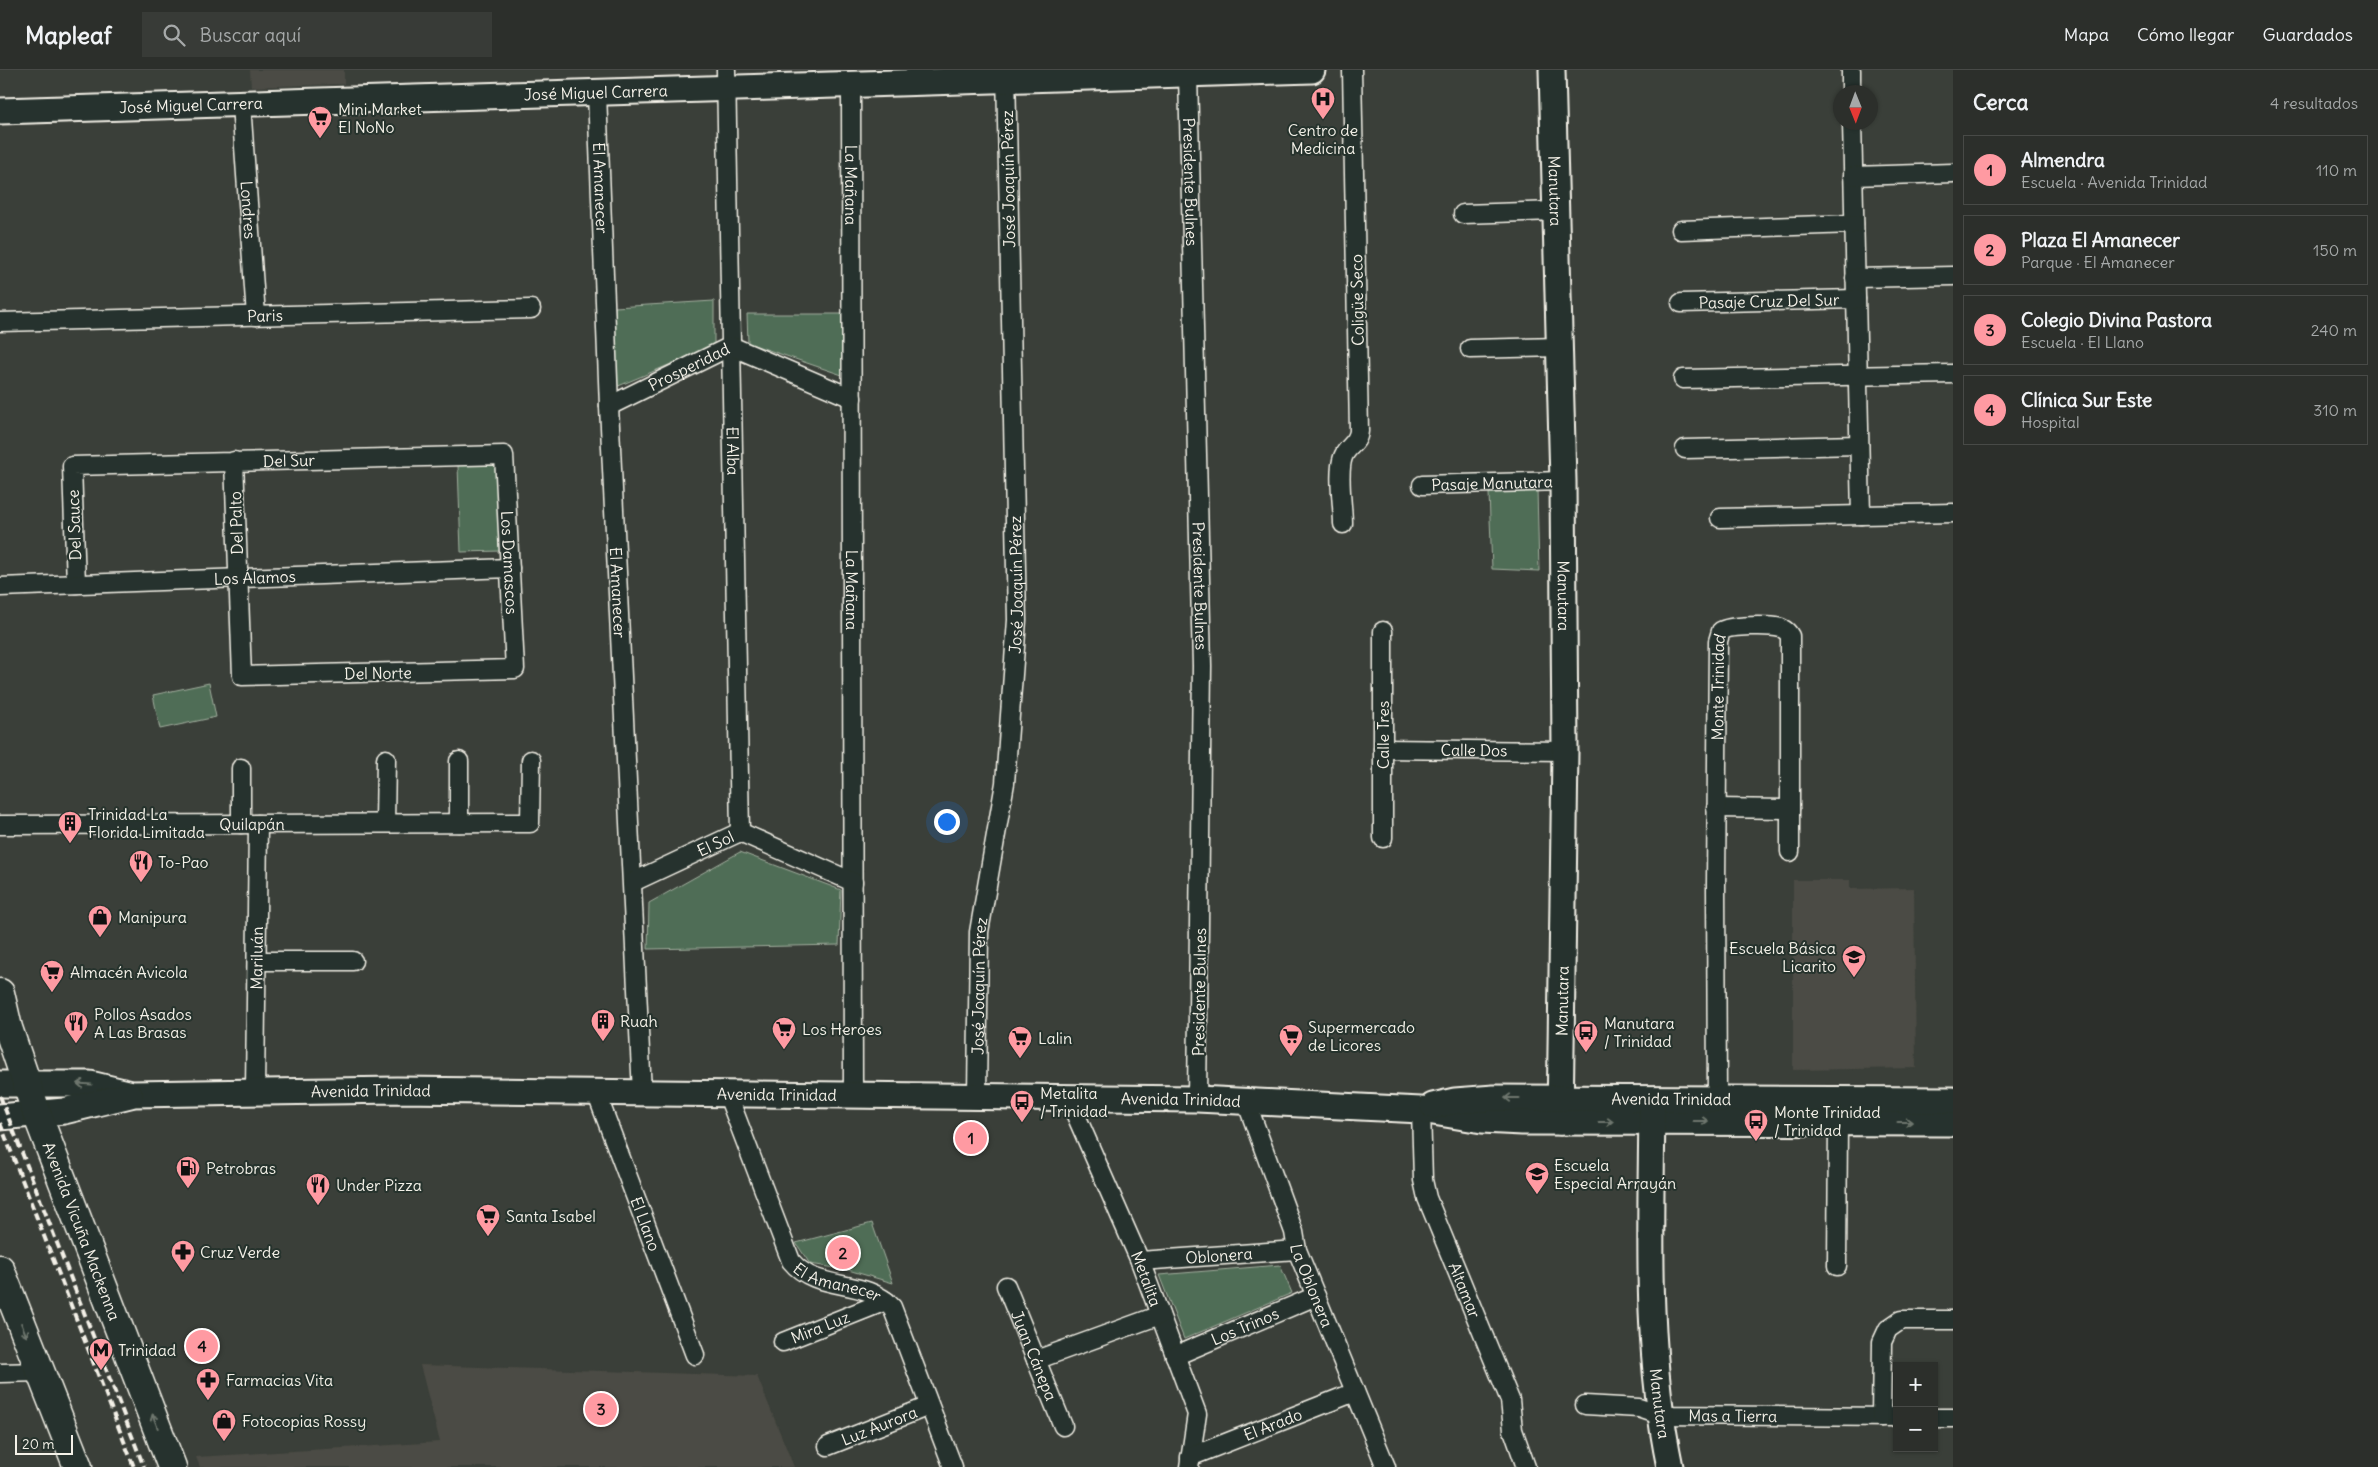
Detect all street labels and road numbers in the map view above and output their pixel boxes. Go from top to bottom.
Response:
street label: José Miguel Carrera [524,80,668,105]
street label: José Miguel Carrera [119,93,263,117]
street label: José Joaquín Pérez [997,110,1019,248]
street label: Presidente Bulnes [1179,117,1202,246]
street label: El Amanecer [589,142,612,234]
street label: La Mañana [841,145,861,225]
street label: Manutara [1544,155,1566,227]
street label: Londres [236,180,261,239]
street label: Coligüe Seco [1346,254,1368,346]
street label: Pasaje Cruz Del Sur [1698,289,1840,313]
street label: Paris [247,305,283,326]
street label: Prosperidad [645,338,733,395]
street label: El Alba [723,426,743,475]
street label: Del Sur [263,450,316,471]
street label: Pasaje Manutara [1431,471,1553,495]
street label: Del Sauce [63,489,85,561]
street label: Del Palto [225,491,247,555]
street label: Los Damascos [497,510,522,615]
street label: José Joaquín Pérez [1005,515,1027,654]
street label: Presidente Bulnes [1189,521,1212,650]
street label: El Amanecer [606,547,630,639]
street label: La Mañana [842,550,862,630]
street label: Manutara [1554,560,1574,631]
street label: Los Álamos [214,566,296,589]
street label: Monte Trinidad [1707,631,1730,741]
street label: Del Norte [344,662,412,684]
street label: Calle Tres [1373,701,1393,769]
street label: Calle Dos [1440,740,1508,760]
street label: Quilapán [219,814,285,834]
street label: El Sol [694,826,737,861]
street label: José Joaquín Pérez [968,915,991,1055]
street label: Mariluán [246,926,267,990]
street label: Presidente Bulnes [1188,928,1210,1056]
street label: Manutara [1551,966,1573,1036]
street label: Avenida Trinidad [311,1080,431,1101]
street label: Avenida Trinidad [717,1084,837,1105]
street label: Avenida Trinidad [1121,1088,1241,1111]
street label: Avenida Trinidad [1611,1089,1731,1109]
street label: Avenida Vicuña Mackenna [39,1139,125,1323]
street label: El Llano [626,1194,665,1254]
street label: La Oblonera [1286,1242,1338,1330]
street label: Oblonera [1185,1243,1253,1268]
street label: Metalita [1127,1248,1166,1309]
street label: El Amanecer [789,1258,885,1306]
street label: Altamar [1445,1259,1485,1321]
street label: Los Trinos [1208,1303,1282,1349]
street label: Mira Luz [788,1306,853,1348]
street label: Juan Cánepa [1007,1308,1062,1403]
street label: Manutara [1646,1368,1674,1440]
street label: Luz Aurora [838,1402,920,1450]
street label: El Arado [1241,1404,1305,1445]
street label: Mas a Tierra [1688,1405,1777,1426]

